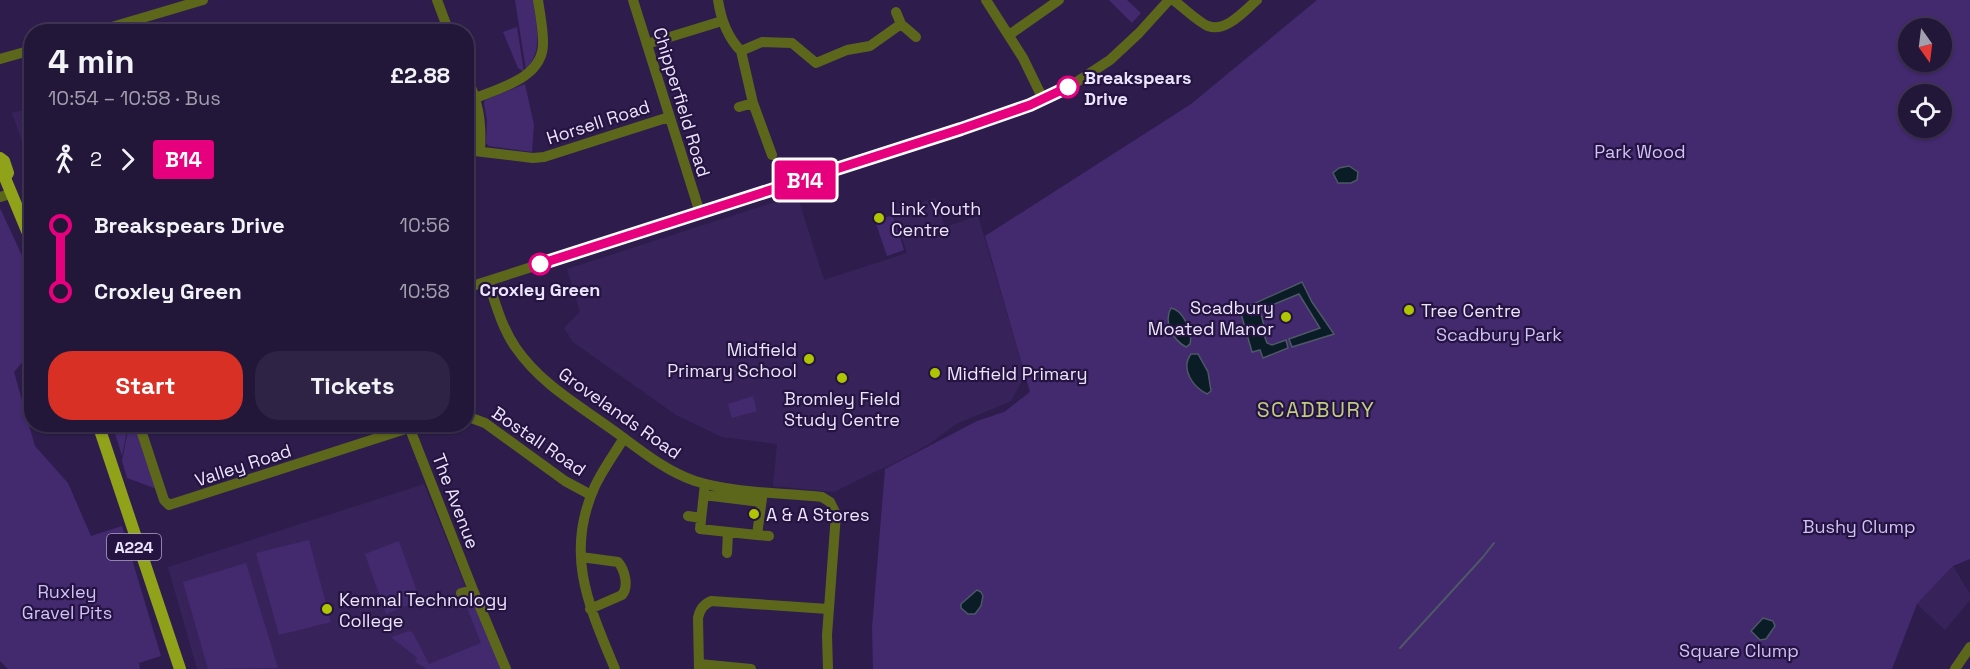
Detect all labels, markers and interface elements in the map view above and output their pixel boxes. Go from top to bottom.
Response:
north arrow [1898,18,1952,72]
map controls [1898,18,1952,138]
street label: Chipperfield Road [648,25,716,179]
text: 4 min [48,41,135,83]
text: £2.88 [390,61,450,89]
place label: Breakspears Drive [1084,66,1192,110]
marker: Breakspears Drive [1057,76,1079,98]
button: locate [1898,84,1952,138]
text: 10:54 – 10:58 · Bus [48,85,221,111]
street label: Horsell Road [543,94,653,150]
park label: Park Wood [1594,140,1686,163]
icon: walk [48,143,81,176]
icon: forward [111,143,144,176]
text: 2 [90,146,102,172]
text: B14 [165,146,202,173]
line badge: B14 [770,160,840,200]
text: B14 [787,167,823,194]
place label: Link Youth Centre [891,197,981,241]
text: Breakspears Drive [94,211,285,239]
marker: Link Youth Centre [872,211,886,225]
text: 10:56 [400,212,450,238]
marker: Croxley Green [529,253,551,275]
text: Croxley Green [94,277,242,305]
text: 10:58 [399,278,450,304]
place label: Croxley Green [480,278,600,301]
place label: Scadbury Moated Manor [1148,296,1274,340]
place label: Tree Centre [1421,299,1521,322]
marker: Tree Centre [1402,303,1416,317]
marker: Scadbury Moated Manor [1279,310,1293,324]
park label: Scadbury Park [1436,323,1562,346]
place label: Midfield Primary School [667,338,797,382]
button: Start [48,351,243,420]
button: Tickets [255,351,450,420]
marker: Midfield Primary School [802,352,816,366]
street label: Grovelands Road [554,362,686,464]
place label: Midfield Primary [947,362,1087,385]
marker: Midfield Primary [928,366,942,380]
marker: Bromley Field Study Centre [835,371,849,385]
place label: Bromley Field Study Centre [784,387,900,431]
district label: SCADBURY [1257,396,1375,423]
street label: Bostall Road [488,401,590,481]
street label: Valley Road [192,439,294,491]
street label: The Avenue [427,450,485,552]
place label: A & A Stores [766,503,869,526]
marker: A & A Stores [747,507,761,521]
park label: Bushy Clump [1803,515,1916,538]
road number: A224 [107,534,161,560]
park label: Ruxley Gravel Pits [22,580,112,624]
place label: Kemnal Technology College [339,588,507,632]
marker: Kemnal Technology College [320,602,334,616]
park label: Square Clump [1679,639,1799,662]

